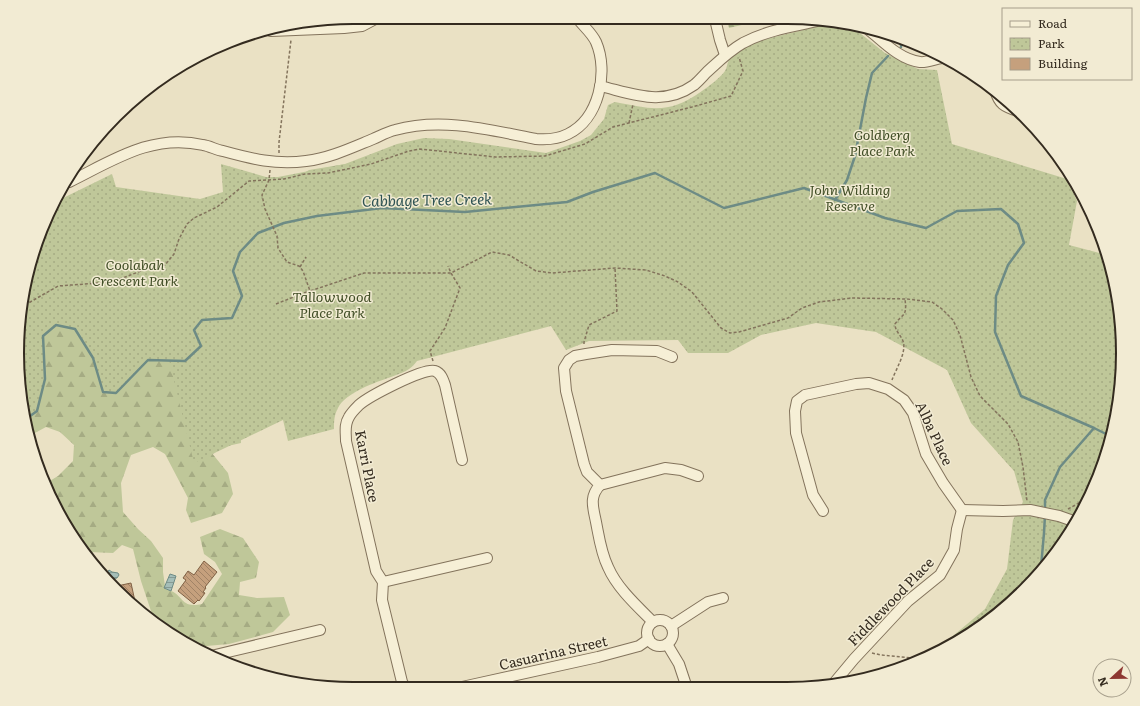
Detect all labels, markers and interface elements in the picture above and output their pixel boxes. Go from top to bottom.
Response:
legend [1002,8,1132,80]
text: Road [1038,14,1068,32]
text: Park [1038,34,1065,52]
text: Building [1038,54,1088,72]
park label: Goldberg Place Park [849,124,915,160]
park label: John Wilding Reserve [809,179,891,215]
water label: Cabbage Tree Creek [362,186,493,212]
park label: Coolabah Crescent Park [92,254,178,290]
park label: Tallowwood Place Park [292,286,372,322]
street label: Alba Place [911,398,959,468]
street label: Karri Place [351,428,385,504]
street label: Fiddlewood Place [842,552,938,650]
street label: Casuarina Street [497,630,609,674]
north arrow [1092,658,1132,698]
text: N [1093,675,1111,689]

